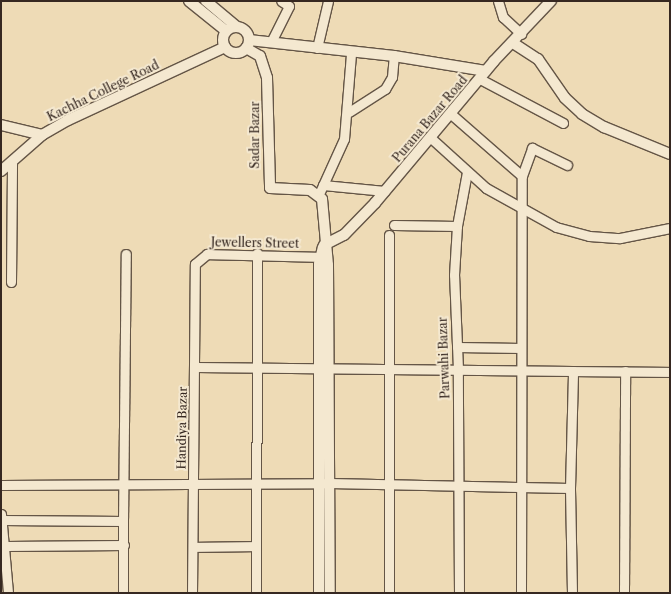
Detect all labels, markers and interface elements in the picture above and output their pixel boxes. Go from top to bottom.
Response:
street label: Kachha College Road [45,58,161,124]
street label: Purana Bazar Road [390,73,470,165]
street label: Sadar Bazar [248,101,262,169]
street label: Jewellers Street [211,235,299,251]
street label: Parwahi Bazar [435,317,453,399]
street label: Handiya Bazar [174,386,190,470]

